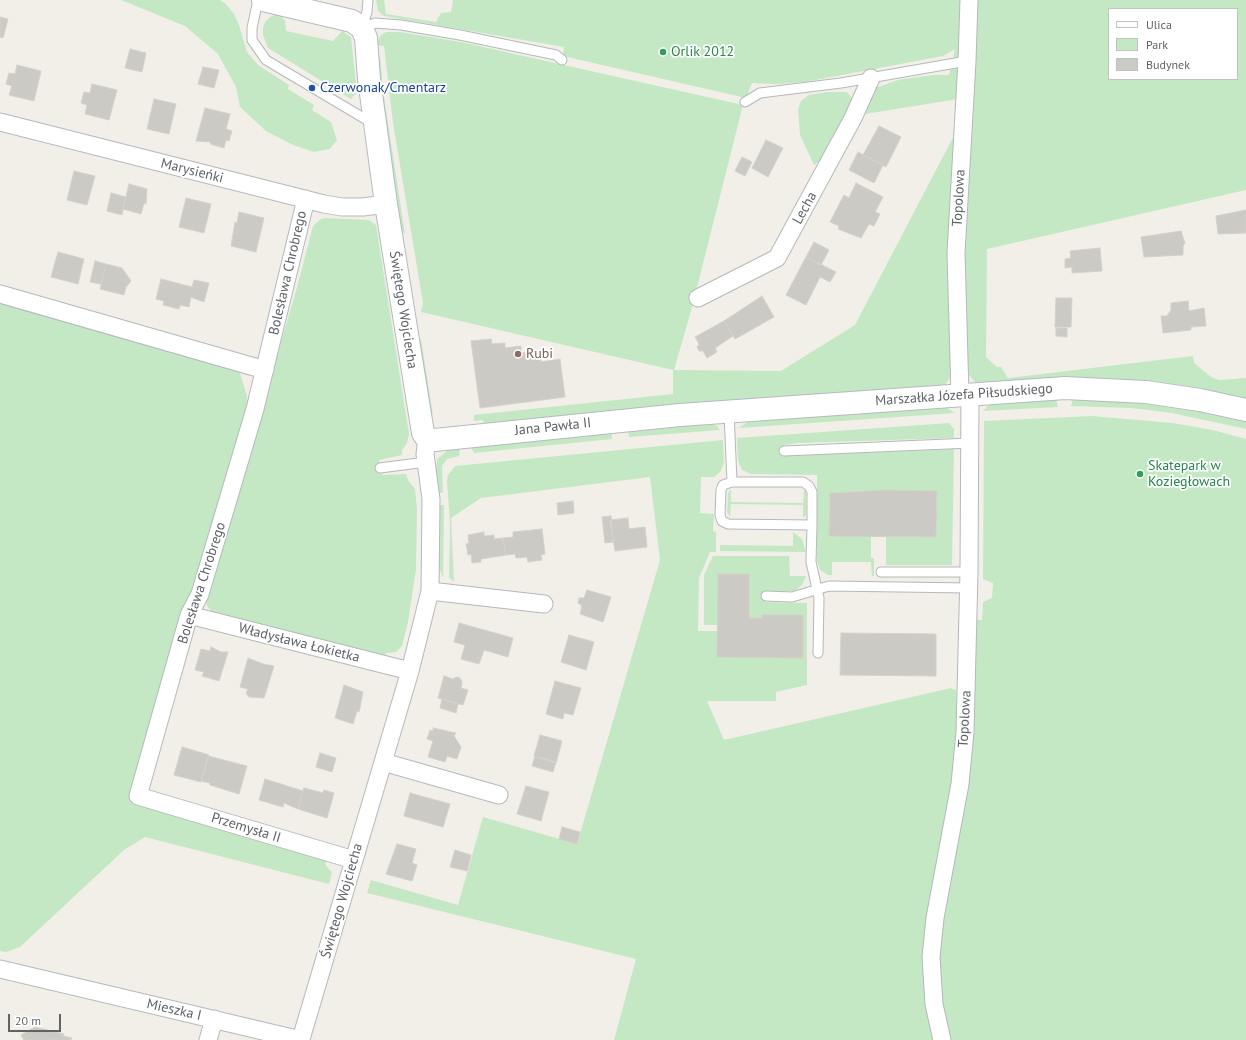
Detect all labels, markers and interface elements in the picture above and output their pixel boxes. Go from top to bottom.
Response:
legend [1108,8,1238,80]
text: Ulica [1146,17,1172,32]
text: Park [1146,37,1168,52]
place label: Orlik 2012 [671,44,734,60]
marker: Orlik 2012 [658,47,668,57]
text: Budynek [1146,57,1190,72]
place label: Czerwonak/Cmentarz [320,80,446,96]
marker: Czerwonak/Cmentarz [307,83,317,93]
street label: Marysieńki [159,155,225,187]
street label: Topolowa [949,169,969,227]
street label: Lecha [789,189,821,227]
street label: Bolesława Chrobrego [266,209,310,337]
street label: Świętego Wojciecha [385,250,421,370]
place label: Rubi [526,346,553,362]
marker: Rubi [513,349,523,359]
street label: Marszałka Józefa Piłsudskiego [875,380,1053,410]
street label: Jana Pawła II [514,415,592,439]
place label: Skatepark w Koziegłowach [1148,458,1230,490]
marker: Skatepark w Koziegłowach [1135,469,1145,479]
street label: Bolesława Chrobrego [174,520,230,646]
street label: Władysława Łokietka [237,620,361,666]
street label: Topolowa [955,690,975,748]
street label: Przemysła II [209,809,283,847]
street label: Świętego Wojciecha [318,841,366,961]
street label: Mieszka I [145,996,203,1024]
scale bar [10,1006,63,1032]
text: 20 m [15,1013,41,1028]

